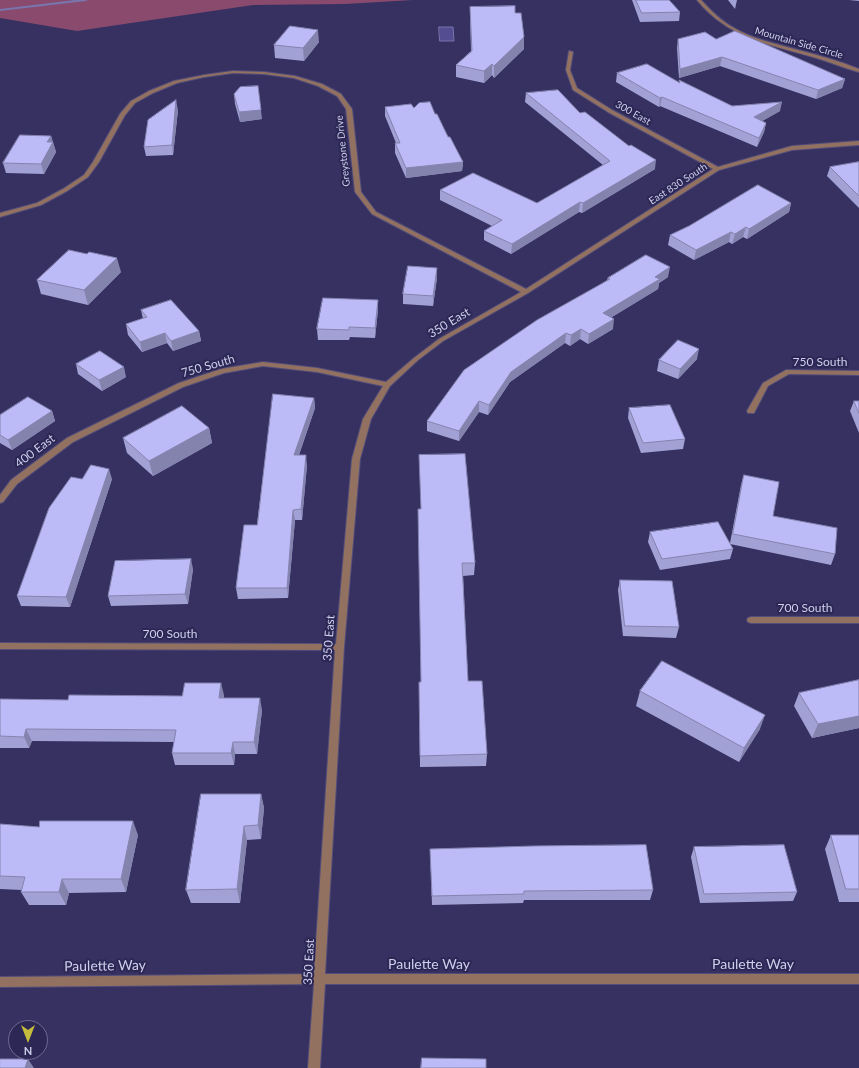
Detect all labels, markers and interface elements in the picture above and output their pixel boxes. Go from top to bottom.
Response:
street label: Mountain Side Circle [754,25,844,61]
street label: 300 East [613,98,653,128]
street label: Greystone Drive [333,115,353,187]
street label: East 830 South [647,161,709,207]
street label: 350 East [425,305,473,341]
street label: 750 South [180,352,236,380]
street label: 750 South [793,355,847,369]
street label: 400 East [12,431,58,471]
street label: 700 South [778,601,832,615]
street label: 350 East [320,614,338,662]
street label: 700 South [143,627,197,641]
street label: 350 East [301,939,317,985]
street label: Paulette Way [388,956,470,972]
street label: Paulette Way [712,956,794,972]
street label: Paulette Way [64,957,146,975]
north arrow [8,1020,48,1060]
text: N [24,1045,32,1058]

